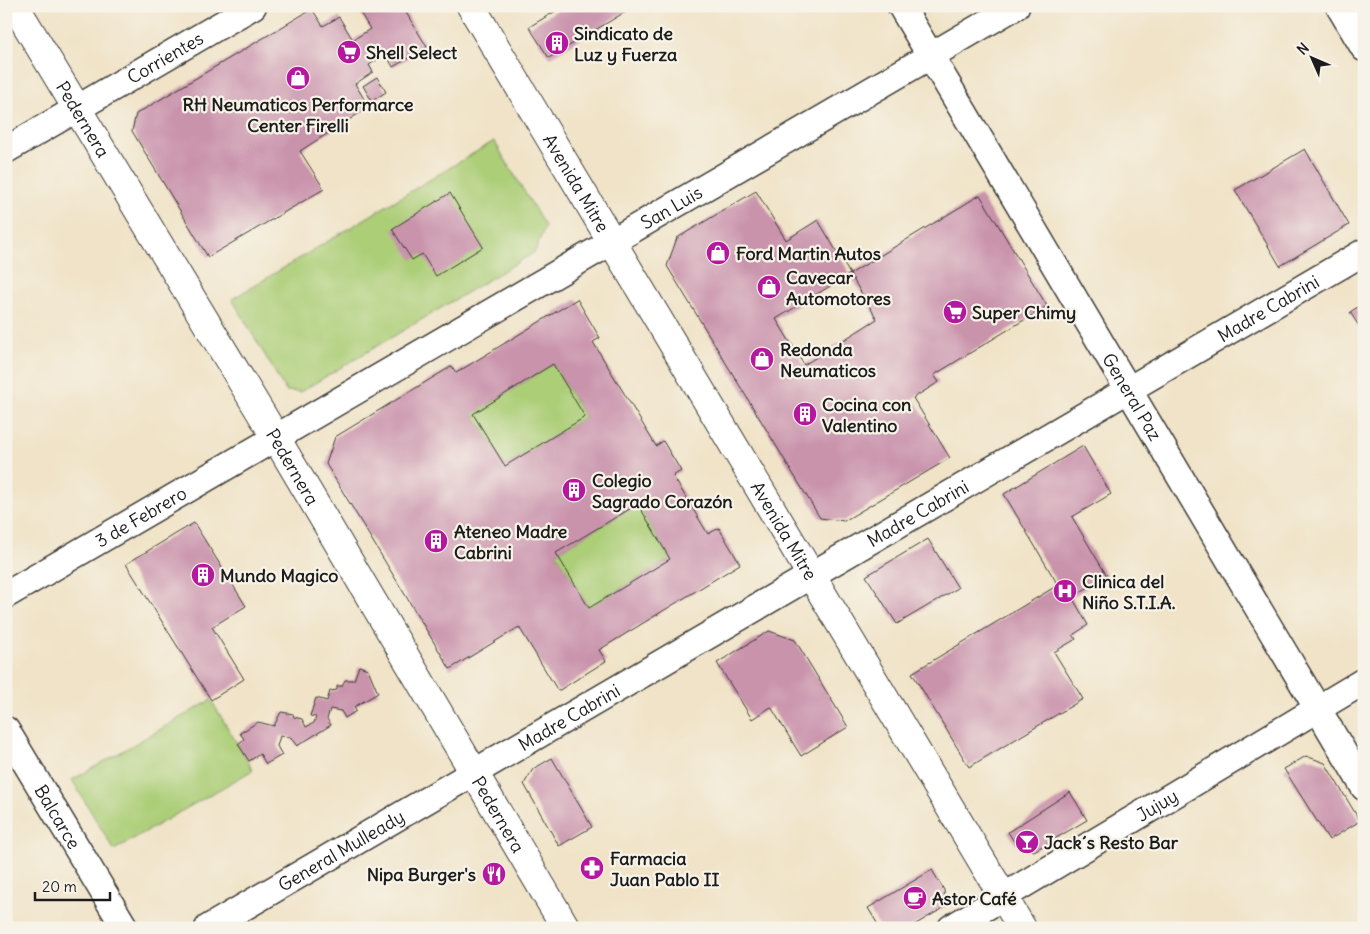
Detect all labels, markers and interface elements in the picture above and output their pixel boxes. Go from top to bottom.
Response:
place label: Sindicato de Luz y Fuerza [574,22,677,66]
street label: Corrientes [123,26,207,88]
building icon: Sindicato de Luz y Fuerza [544,30,570,56]
north arrow [1288,32,1338,82]
supermarket icon: Shell Select [336,39,362,65]
text: N [1293,39,1313,59]
place label: Shell Select [366,41,458,64]
shop icon: RH Neumaticos Performarce Center Firelli [285,65,311,91]
street label: Pedernera [51,77,115,161]
place label: RH Neumaticos Performarce Center Firelli [182,93,414,137]
street label: Avenida Mitre [538,129,615,236]
street label: San Luis [636,180,706,234]
shop icon: Ford Martin Autos [705,240,731,266]
place label: Ford Martin Autos [736,242,881,265]
place label: Cavecar Automotores [786,266,891,310]
street label: Madre Cabrini [1213,269,1323,347]
shop icon: Cavecar Automotores [756,274,782,300]
supermarket icon: Super Chimy [942,299,968,325]
place label: Super Chimy [972,301,1076,324]
place label: Redonda Neumaticos [780,338,876,382]
shop icon: Redonda Neumaticos [749,346,775,372]
street label: General Paz [1098,349,1168,445]
place label: Cocina con Valentino [822,393,912,437]
building icon: Cocina con Valentino [792,401,818,427]
street label: Pedernera [261,424,324,509]
place label: Colegio Sagrado Corazón [592,469,733,513]
street label: Madre Cabrini [863,474,973,552]
building icon: Colegio Sagrado Corazón [561,477,587,503]
street label: Avenida Mitre [746,477,823,584]
street label: 3 de Febrero [91,481,190,552]
place label: Ateneo Madre Cabrini [454,520,568,564]
building icon: Ateneo Madre Cabrini [423,528,449,554]
building icon: Mundo Magico [190,562,216,588]
place label: Mundo Magico [220,564,338,587]
place label: Clinica del Niño S.T.I.A. [1082,570,1176,614]
hospital icon: Clinica del Niño S.T.I.A. [1052,578,1078,604]
street label: Madre Cabrini [514,678,624,756]
street label: Pedernera [467,772,530,857]
street label: Balcarce [30,780,86,853]
street label: Jujuy [1132,784,1182,826]
street label: General Mulleady [274,804,408,896]
bar icon: Jack´s Resto Bar [1014,829,1040,855]
place label: Jack´s Resto Bar [1044,831,1179,854]
place label: Farmacia Juan Pablo II [610,847,719,891]
pharmacy icon: Farmacia Juan Pablo II [579,855,605,881]
restaurant icon: Nipa Burger's [481,861,507,887]
place label: Nipa Burger's [367,863,476,886]
scale bar [35,869,110,901]
text: 20 m [42,877,77,896]
cafe icon: Astor Café [902,885,928,911]
place label: Astor Café [932,887,1017,910]

